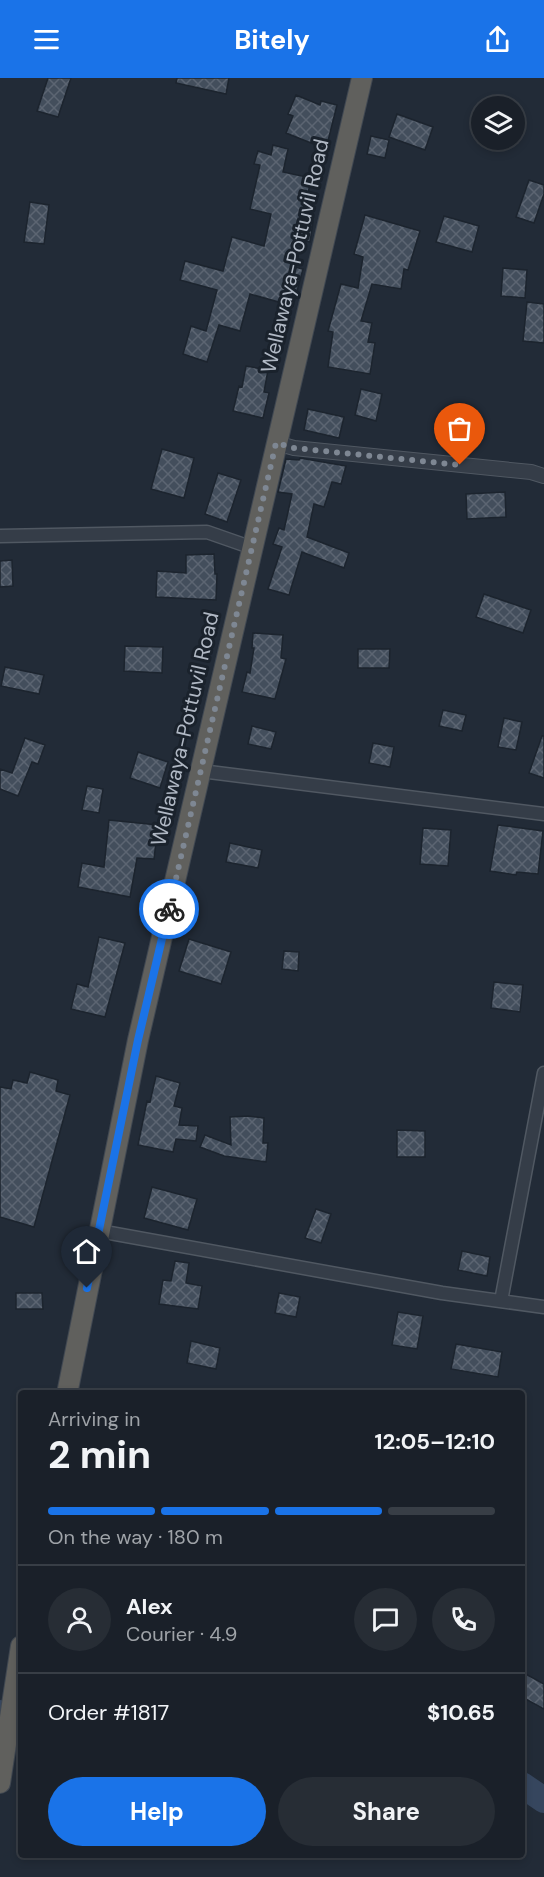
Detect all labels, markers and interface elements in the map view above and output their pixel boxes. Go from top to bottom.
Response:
text: Bitely [234,22,310,57]
icon: menu [30,23,63,56]
icon: share [481,23,514,56]
map controls [471,96,525,150]
button: layers [471,96,525,150]
street label: Wellawaya-Pottuvil Road [254,136,336,376]
pin [434,403,485,465]
icon: bag [443,412,476,445]
street label: Wellawaya-Pottuvil Road [144,609,226,849]
courier [139,879,199,939]
icon: bike [153,893,186,926]
pin [61,1226,112,1288]
icon: home [70,1235,103,1268]
text: Arriving in [48,1406,140,1432]
text: 12:05–12:10 [374,1427,495,1456]
text: 2 min [48,1429,151,1480]
text: On the way · 180 m [48,1524,223,1550]
button: person [48,1588,111,1651]
button: chat [354,1588,417,1651]
button: phone [432,1588,495,1651]
text: Alex [126,1592,173,1621]
text: Courier · 4.9 [126,1621,237,1647]
text: Order #1817 [48,1698,169,1727]
text: $10.65 [427,1698,495,1727]
button: Help [48,1777,266,1846]
button: Share [278,1777,495,1846]

